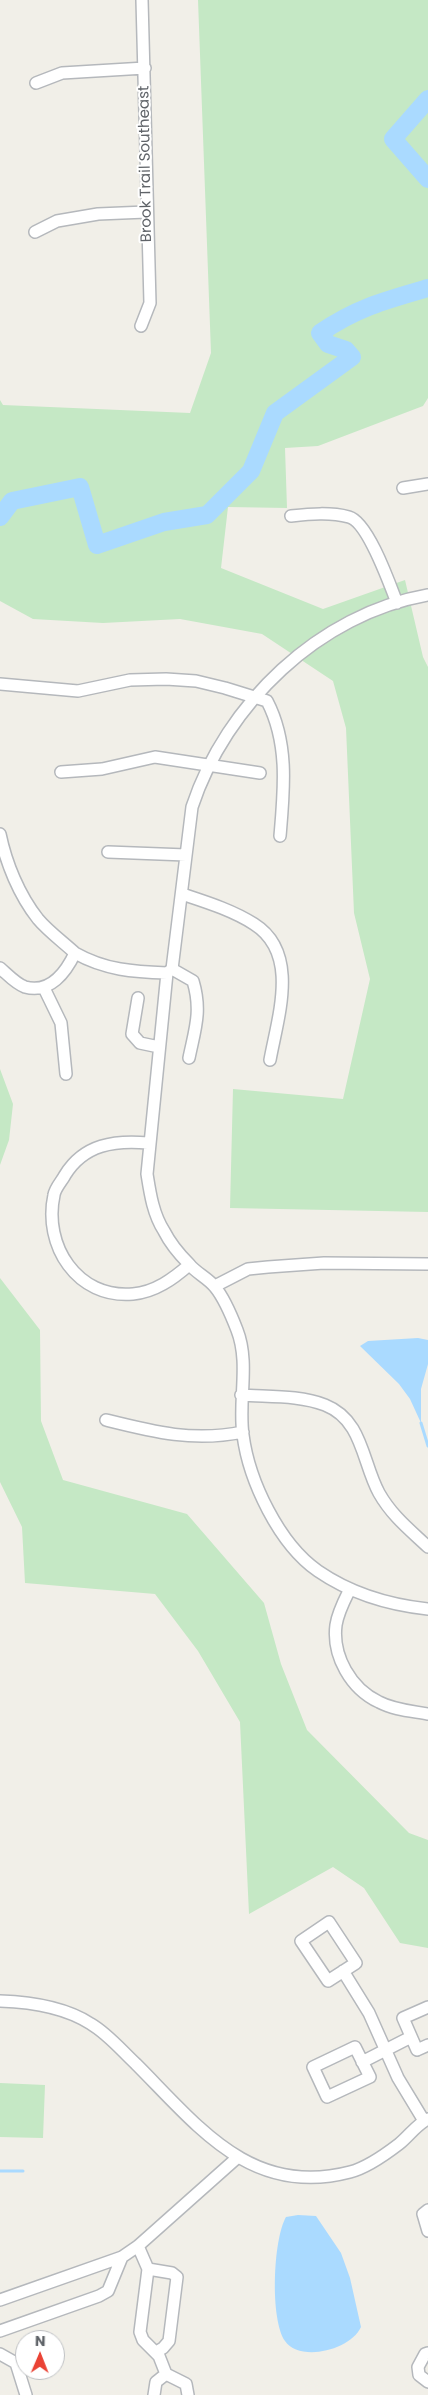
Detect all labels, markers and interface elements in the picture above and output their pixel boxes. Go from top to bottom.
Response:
street label: Brook Trail Southeast [136,85,156,243]
north arrow [15,2330,65,2380]
text: N [35,2331,46,2351]

